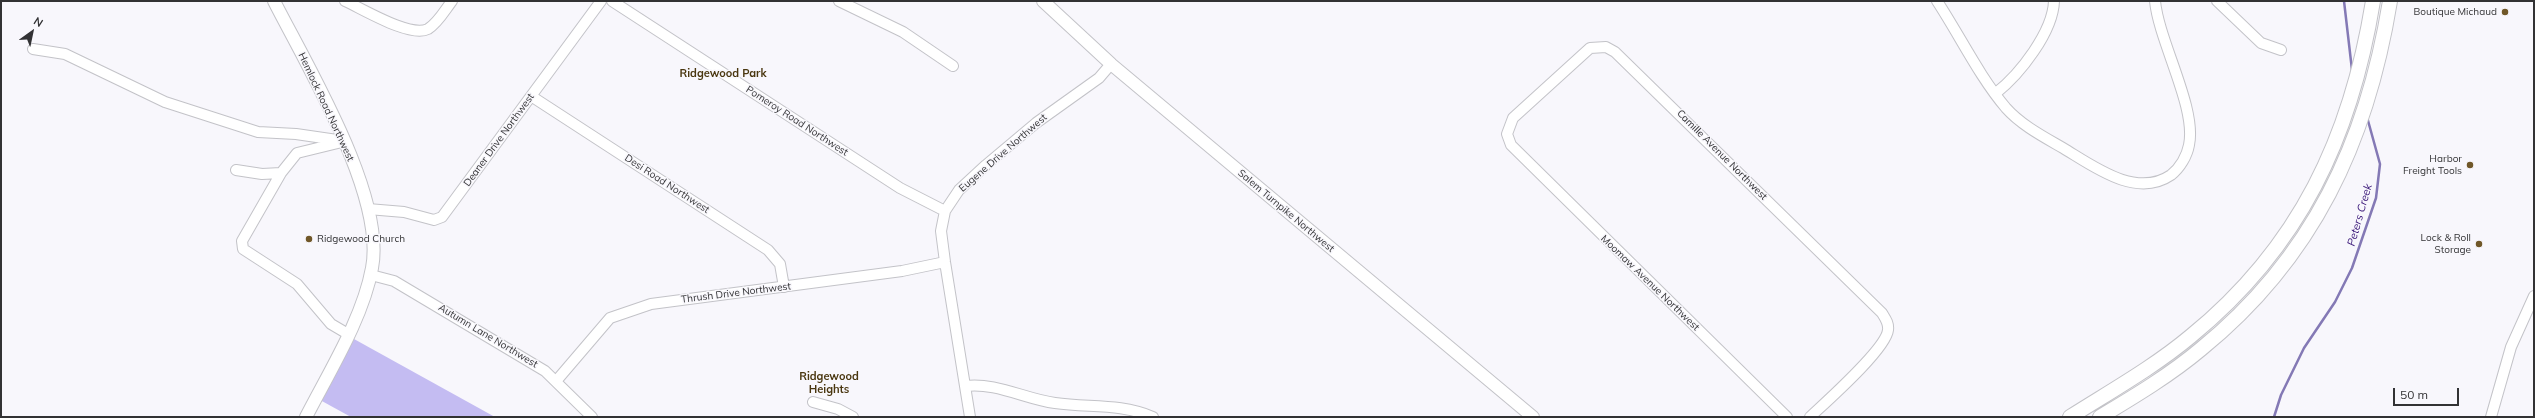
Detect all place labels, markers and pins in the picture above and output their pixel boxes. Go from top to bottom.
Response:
place label: Boutique Michaud [2413,6,2497,18]
marker: Boutique Michaud [2500,7,2510,17]
place label: Harbor Freight Tools [2403,153,2462,176]
marker: Harbor Freight Tools [2465,160,2475,170]
place label: Lock & Roll Storage [2421,232,2471,256]
place label: Ridgewood Church [317,233,405,245]
marker: Ridgewood Church [304,234,314,244]
marker: Lock & Roll Storage [2474,239,2484,249]

